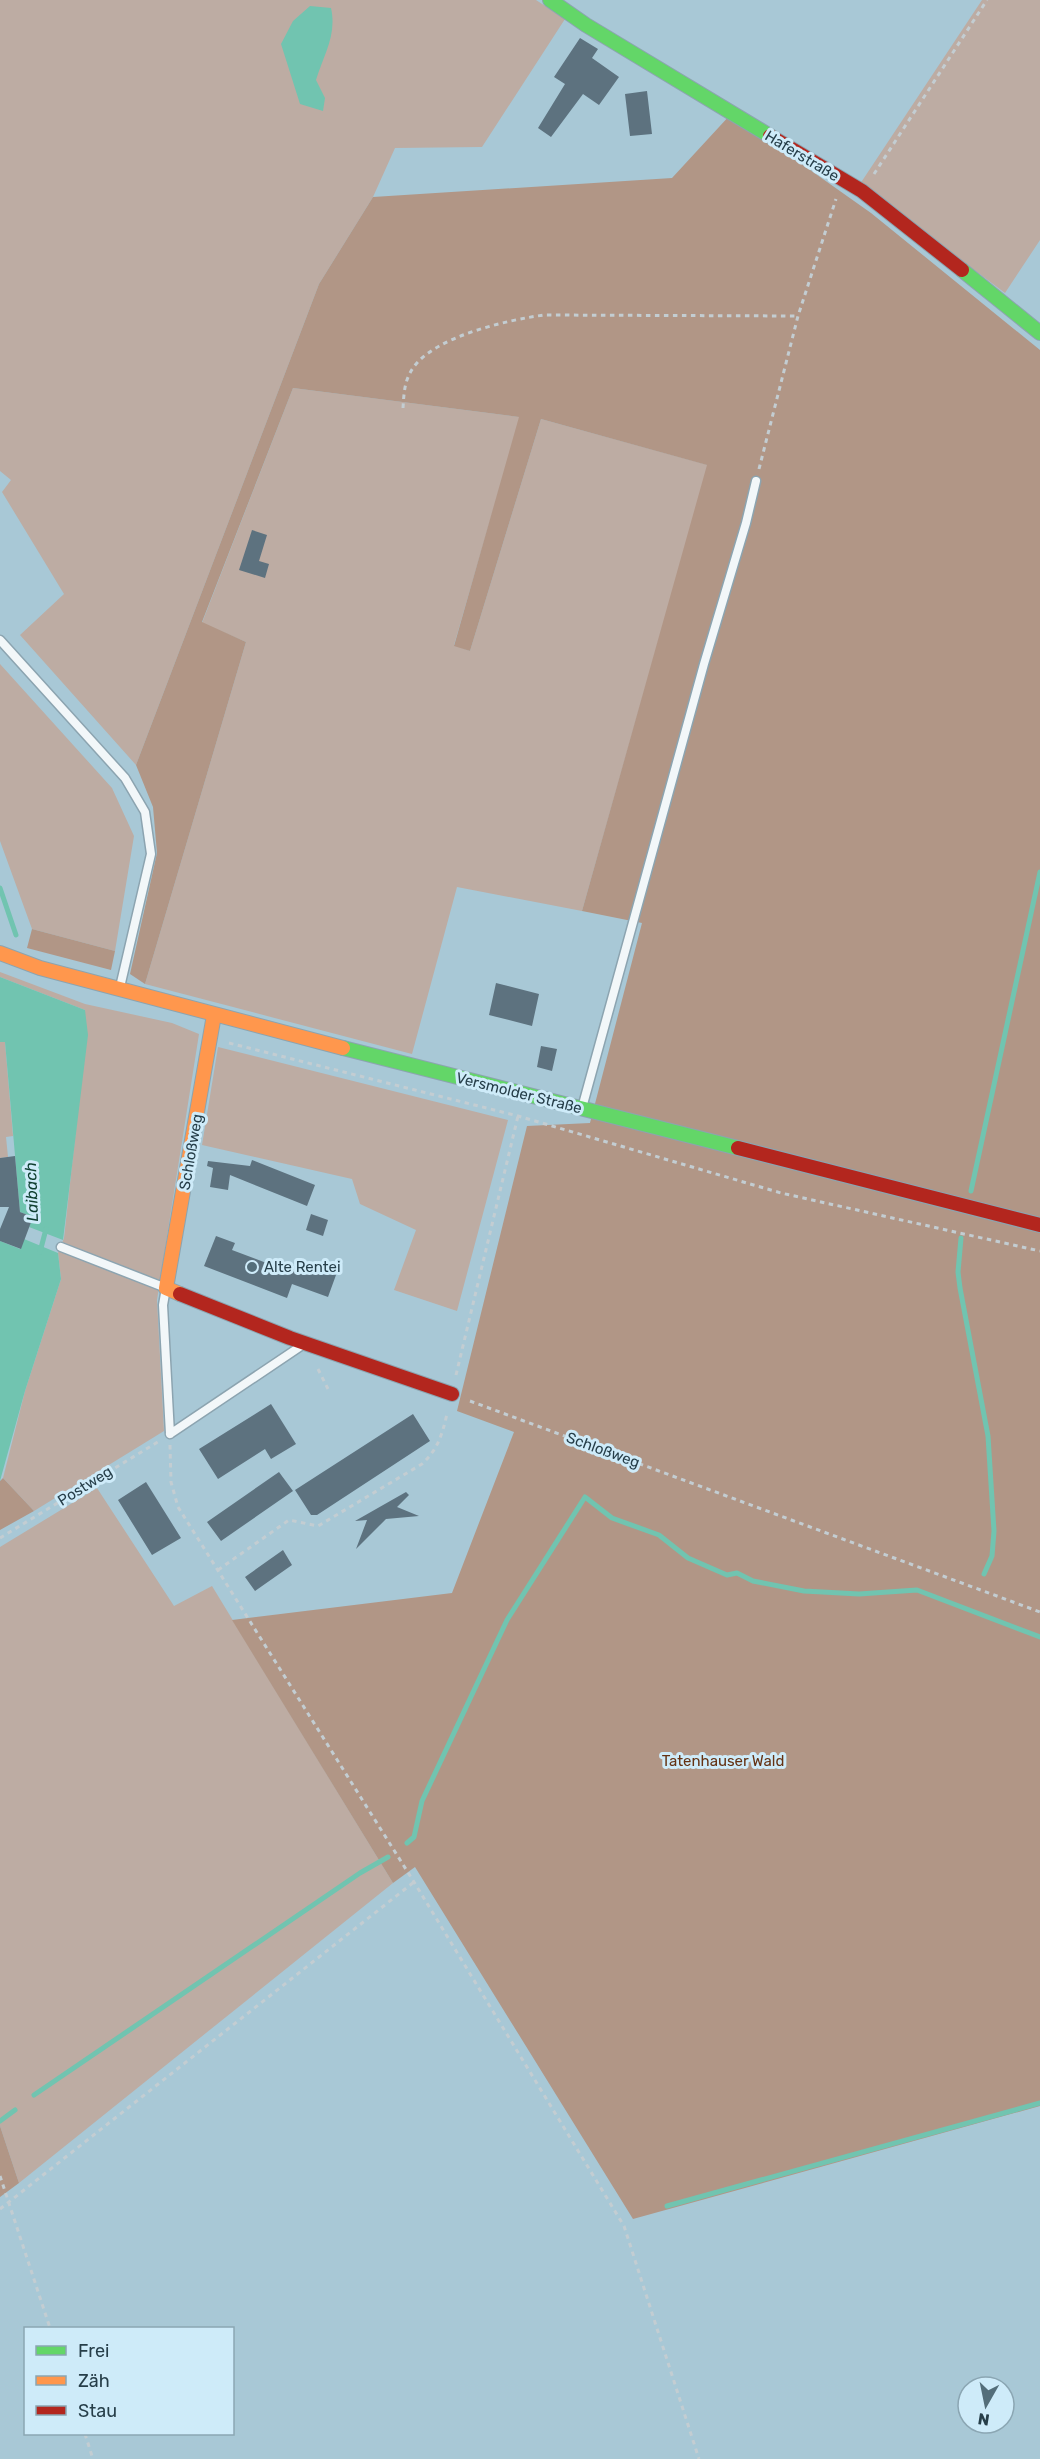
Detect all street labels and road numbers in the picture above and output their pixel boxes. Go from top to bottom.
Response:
street label: Haferstraße [762,127,842,185]
street label: Versmolder Straße [454,1069,584,1117]
street label: Schloßweg [175,1113,207,1191]
street label: Schloßweg [564,1428,642,1472]
street label: Postweg [54,1462,116,1510]

